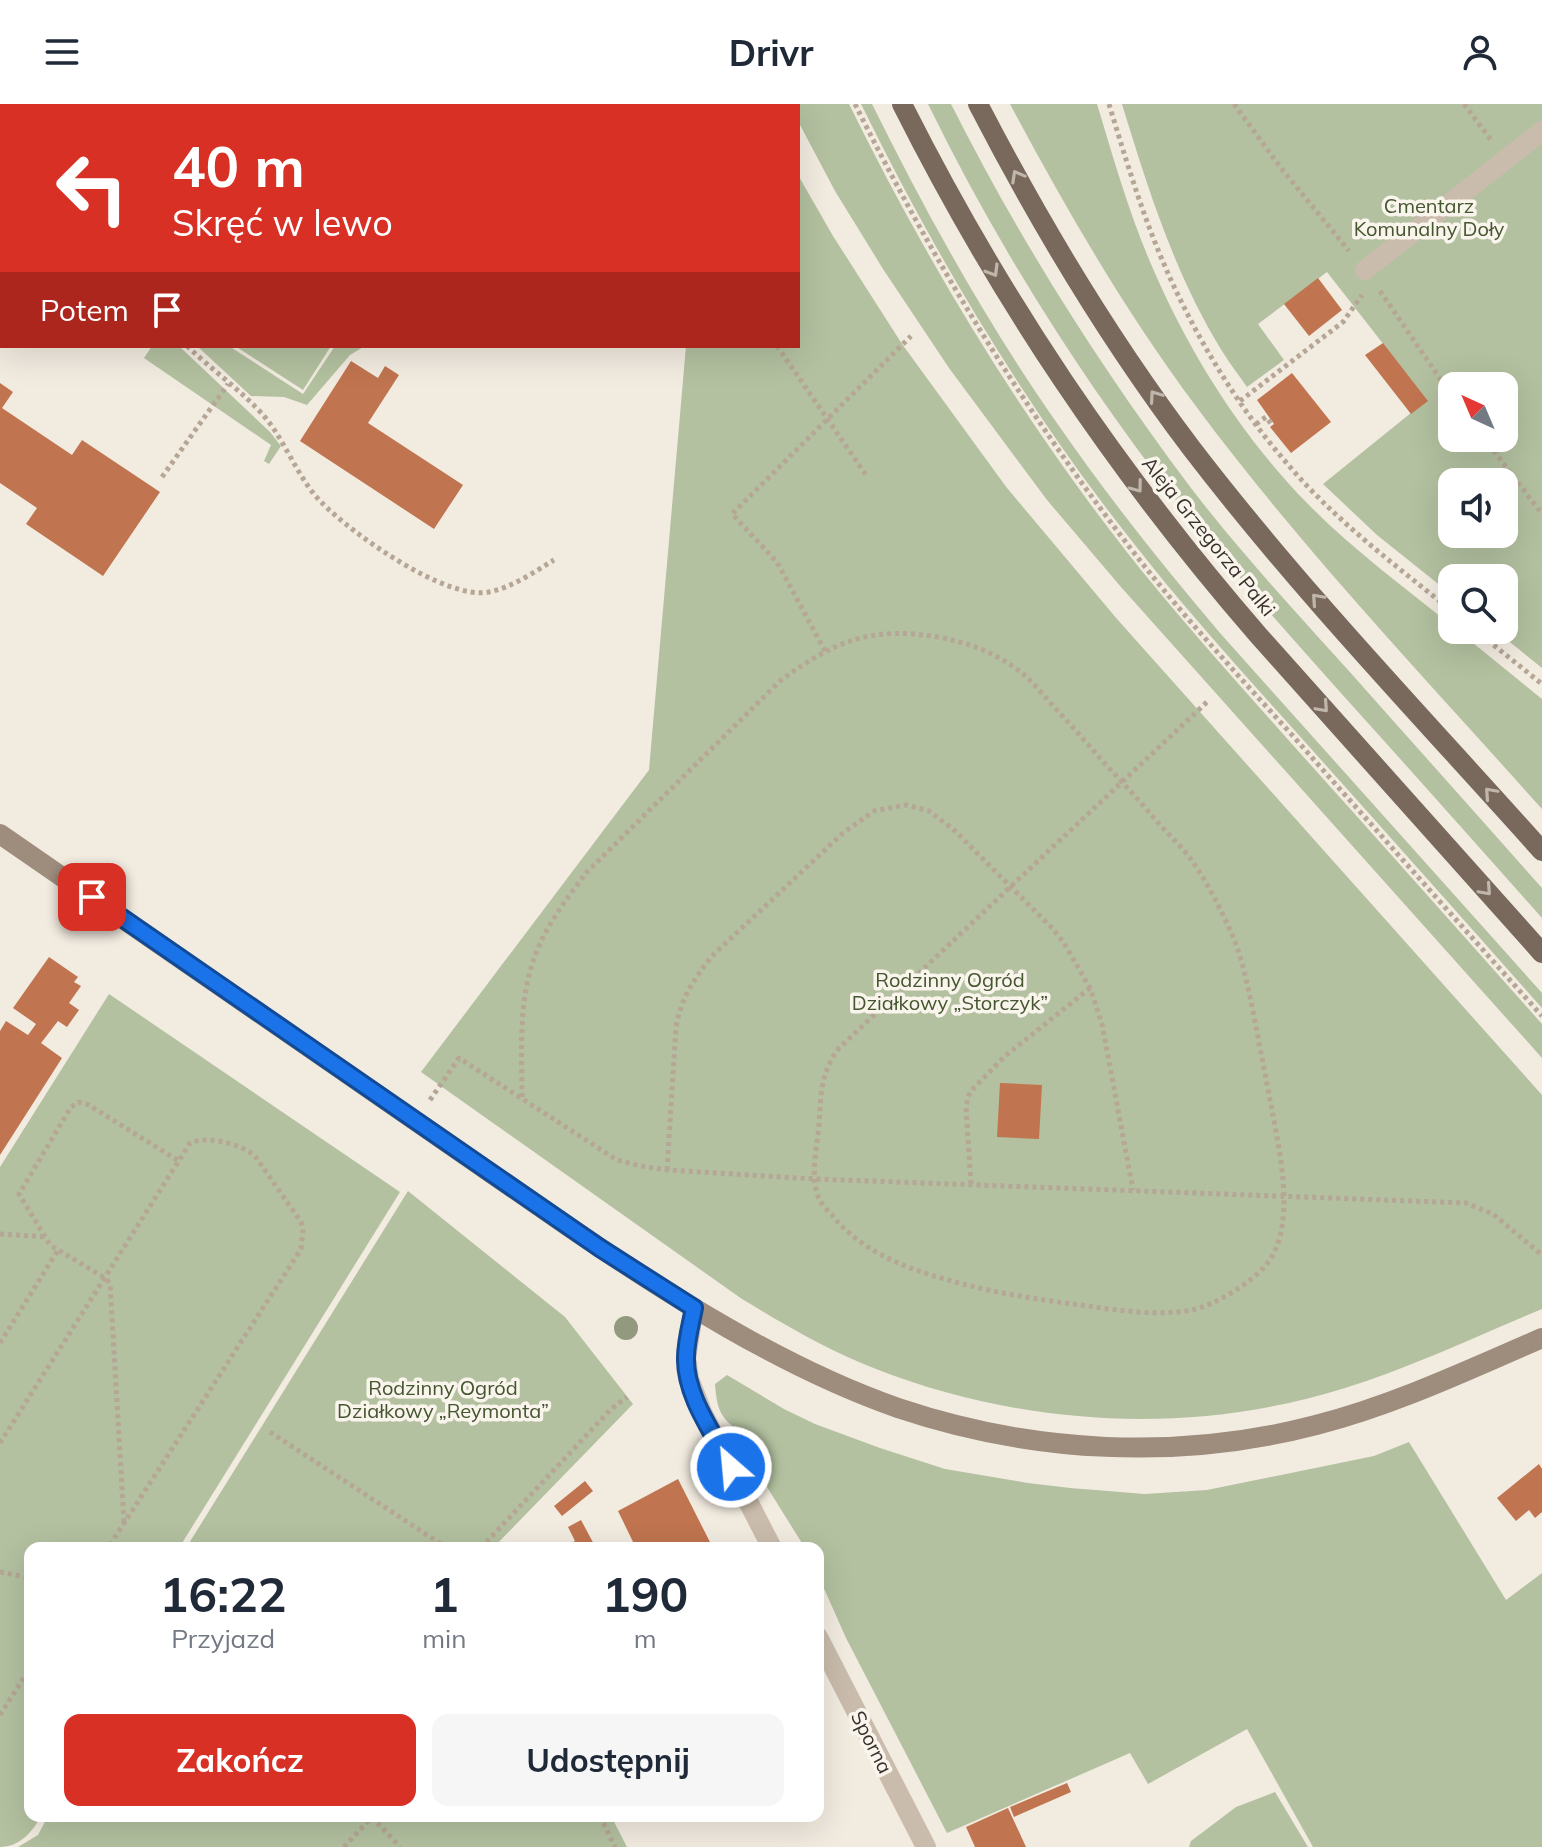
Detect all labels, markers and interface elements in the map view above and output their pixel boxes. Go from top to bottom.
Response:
icon: menu [40,30,84,74]
text: Drivr [729,30,813,75]
icon: person [1458,30,1502,74]
text: 40 m [172,131,305,201]
icon: left [40,136,144,240]
one-way arrow [1011,170,1026,184]
park label: Cmentarz Komunalny Doły [1354,193,1505,241]
text: Skręć w lewo [172,200,393,245]
one-way arrow [983,262,999,277]
icon: arrive [145,288,189,332]
text: Potem [40,291,129,329]
north arrow [1438,372,1518,452]
map controls [1438,372,1518,644]
one-way arrow [1150,391,1165,405]
street label: Aleja Grzegorza Palki [1137,451,1281,621]
button: sound [1438,468,1518,548]
one-way arrow [1128,478,1142,493]
button: search [1438,564,1518,644]
one-way arrow [1312,594,1326,609]
one-way arrow [1313,698,1327,713]
one-way arrow [1485,788,1500,803]
pin [58,863,126,931]
icon: arrive [70,875,114,919]
one-way arrow [1476,880,1490,895]
park label: Rodzinny Ogród Działkowy „Storczyk” [852,967,1048,1015]
park label: Rodzinny Ogród Działkowy „Reymonta” [337,1375,549,1423]
position arrow [689,1425,773,1509]
text: 16:22 [160,1564,287,1624]
text: 1 [430,1564,459,1624]
text: 190 [602,1564,688,1624]
text: Przyjazd [171,1622,275,1655]
text: min [422,1622,466,1655]
text: m [634,1622,657,1655]
street label: Sporna [846,1707,898,1777]
button: Zakończ [64,1714,416,1806]
button: Udostępnij [432,1714,784,1806]

